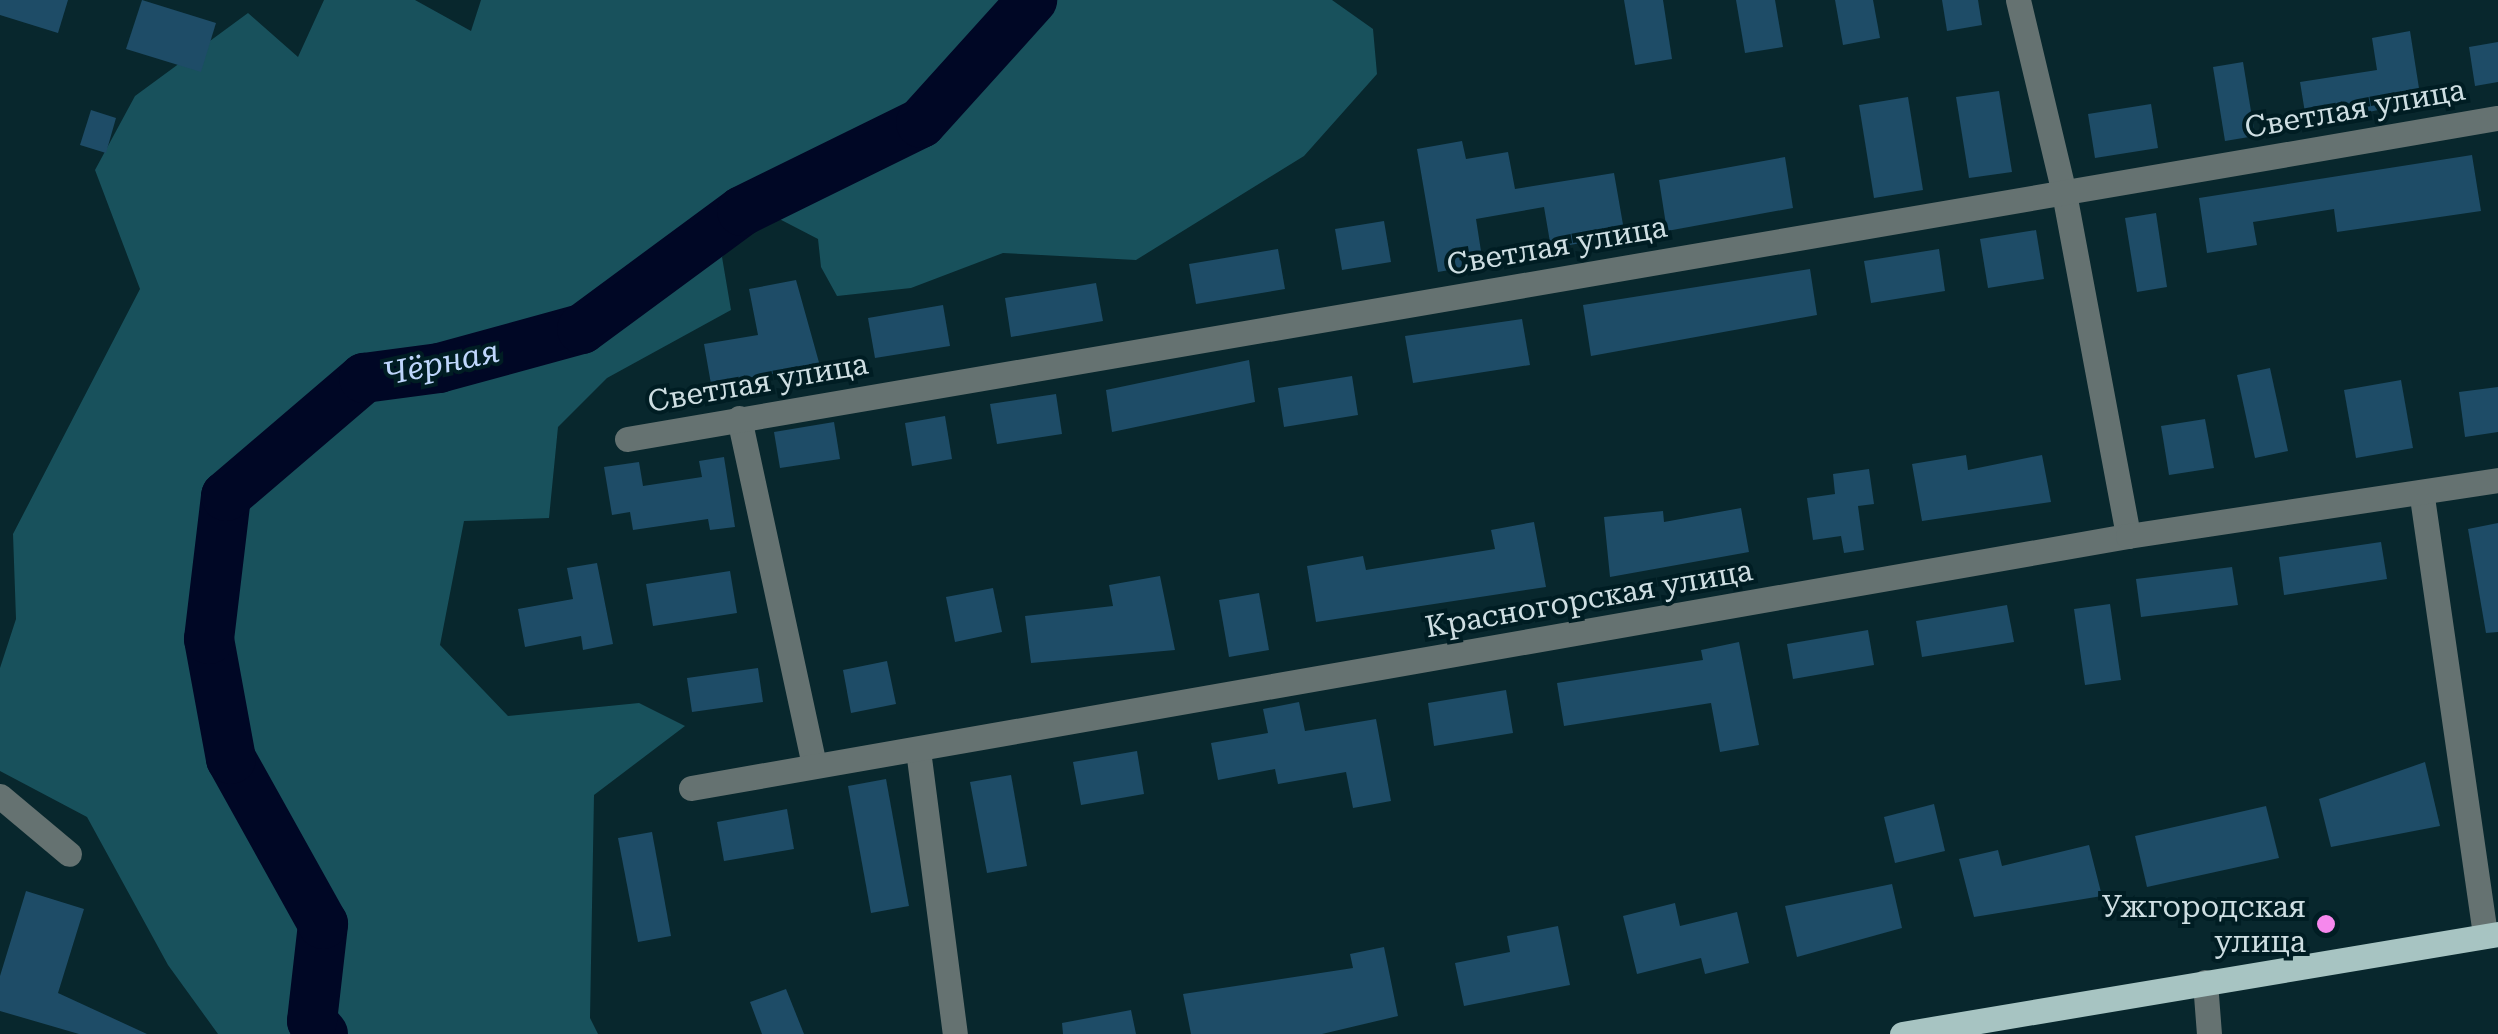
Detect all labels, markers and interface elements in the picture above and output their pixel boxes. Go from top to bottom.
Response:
street label: Светлая улица [2242,72,2468,146]
street label: Светлая улица [1444,209,1670,283]
water label: Чёрная [379,332,503,394]
street label: Светлая улица [645,346,871,420]
street label: Красногорская улица [1423,552,1755,646]
place label: Ужгородская улица [2102,889,2306,960]
marker: Ужгородская улица [2315,913,2337,935]

